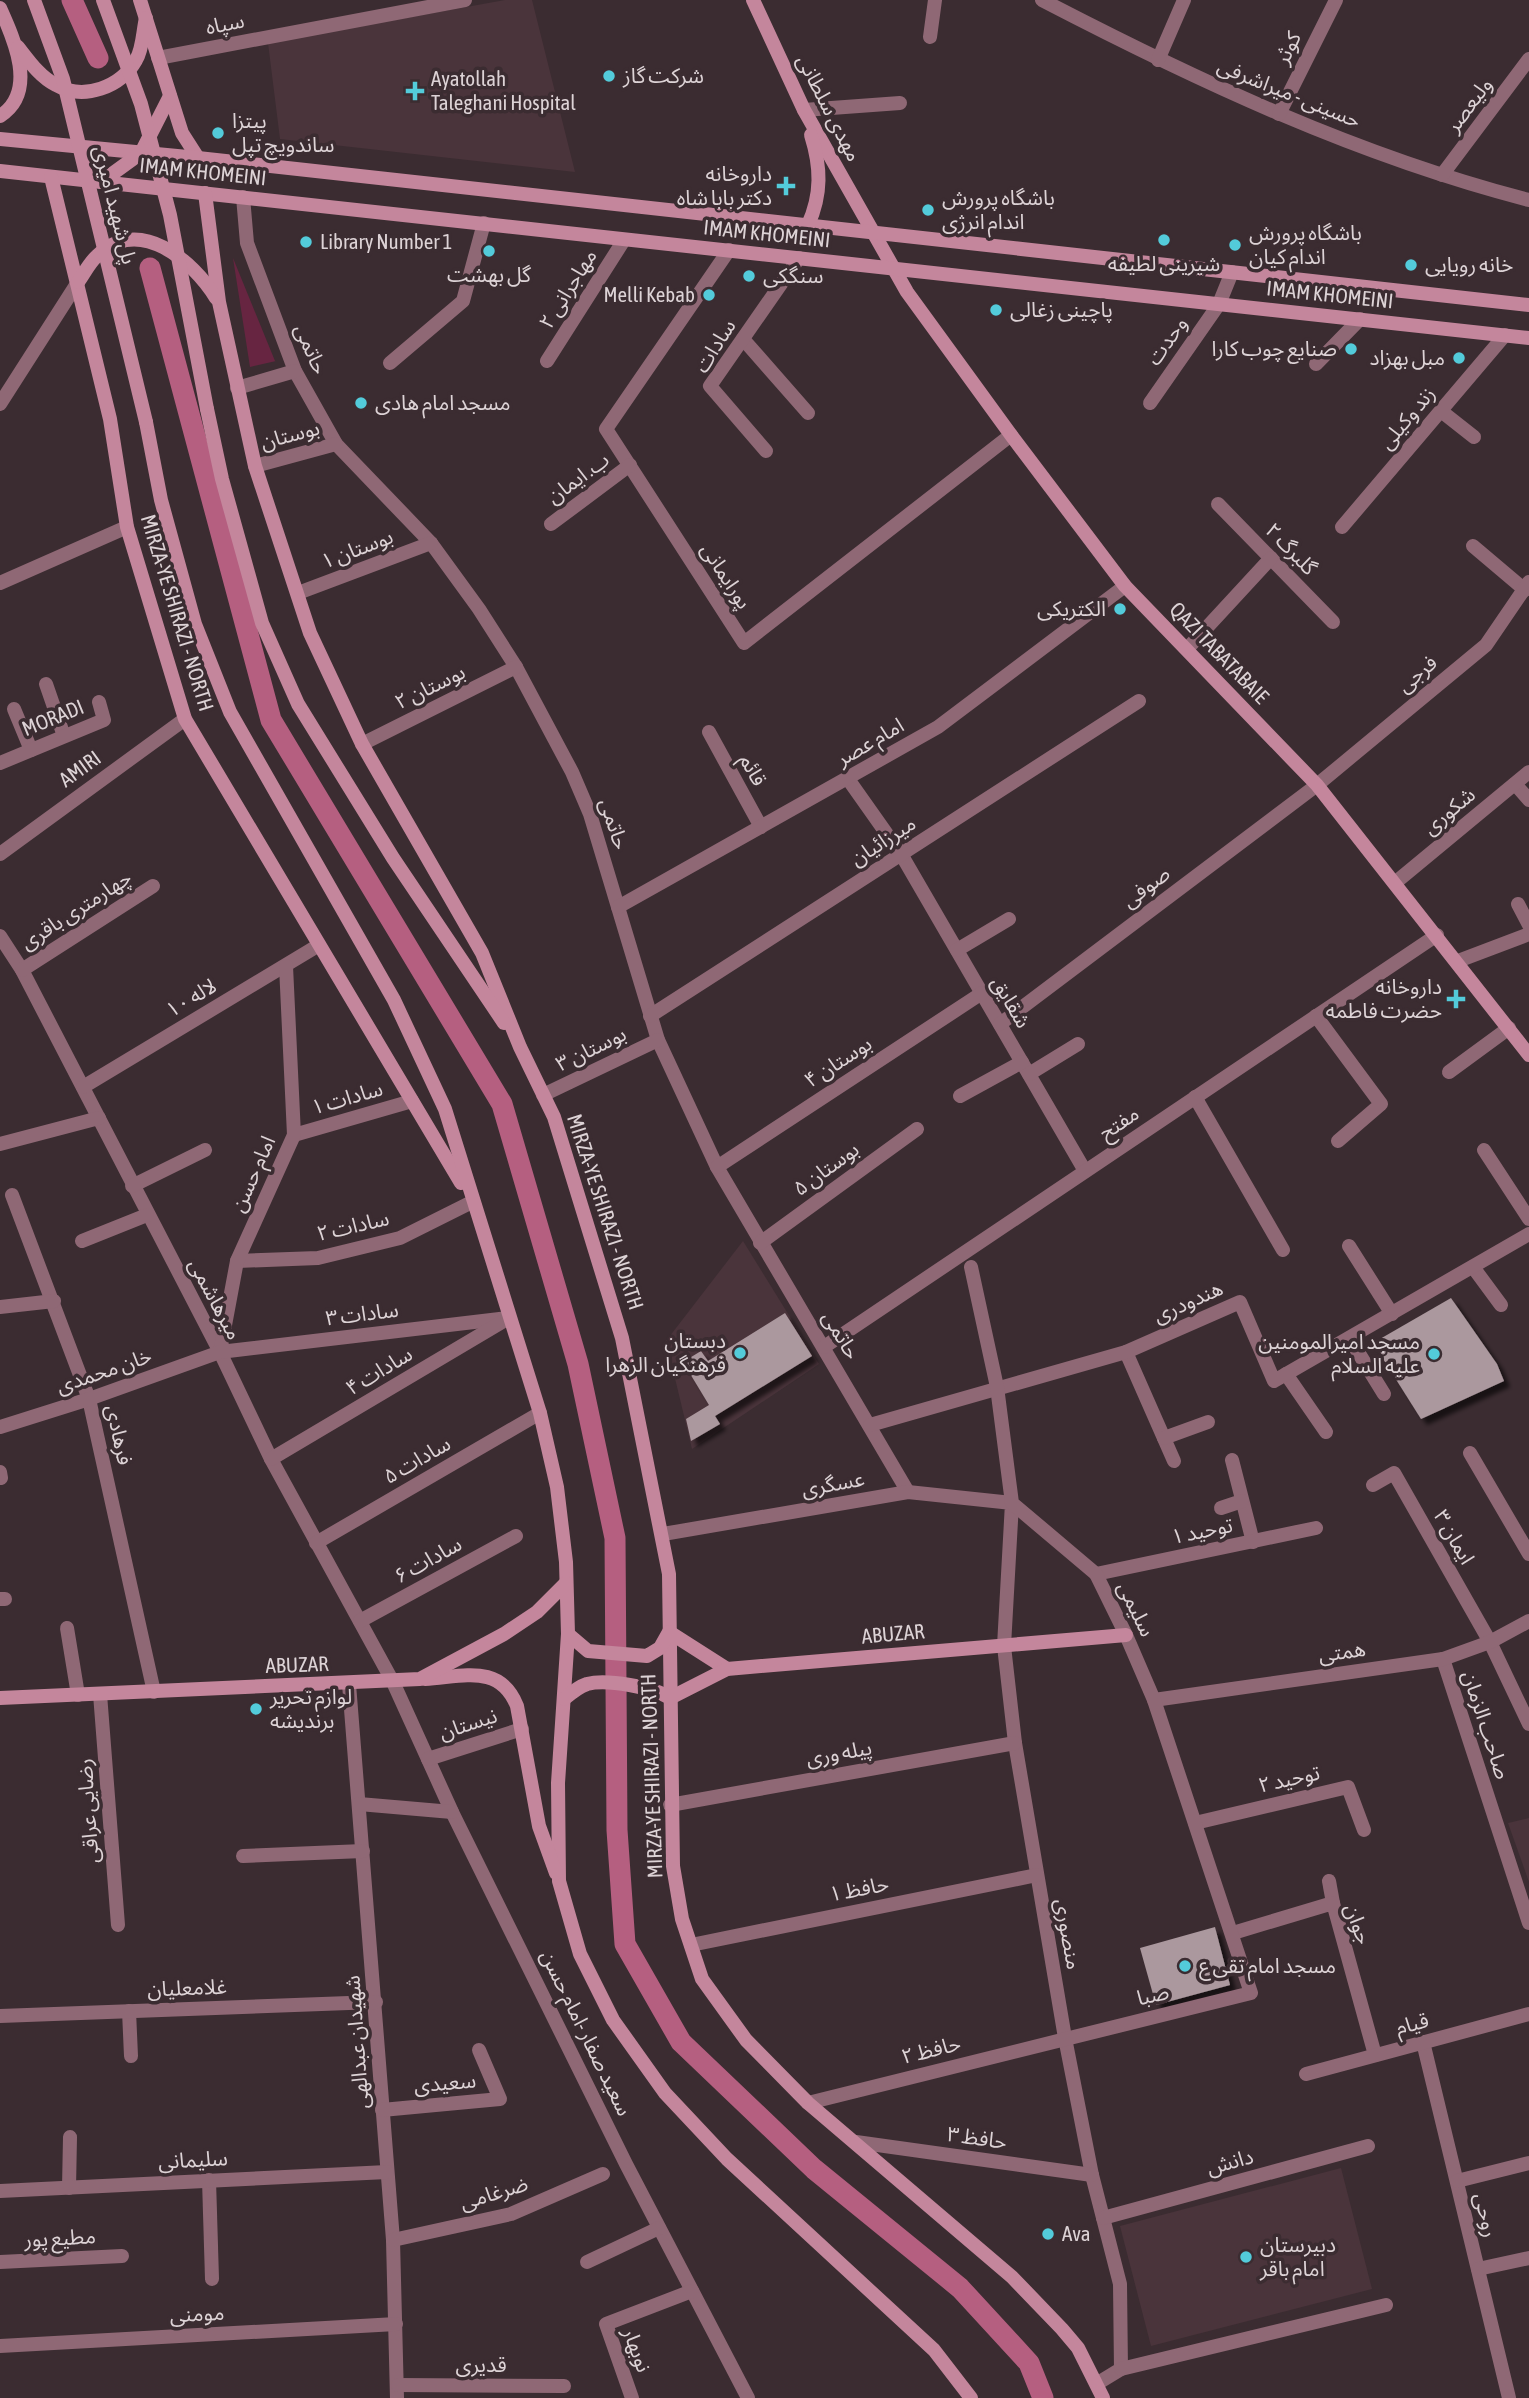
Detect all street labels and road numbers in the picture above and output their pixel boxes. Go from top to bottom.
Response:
street label: سپاه [203,8,247,41]
street label: کوثر [1269,27,1306,69]
street label: مهدی سلطانی [792,50,867,165]
street label: حسینی - میراشرفی [1214,52,1365,133]
street label: ولیعصر [1439,72,1497,138]
street label: پل شهید امیری [88,143,142,267]
street label: IMAM KHOMEINI [138,152,268,190]
street label: IMAM KHOMEINI [702,214,832,252]
street label: مهاجرانی ۲ [533,244,602,333]
street label: IMAM KHOMEINI [1265,275,1395,313]
street label: وحدت [1141,312,1192,370]
street label: سادات [688,314,740,377]
street label: حاتمی [290,320,333,378]
street label: زند وکیلی [1373,381,1440,454]
street label: بوستان [257,415,322,454]
street label: ب. ایمان [541,447,614,509]
street label: MIRZA-YE SHIRAZI - NORTH [137,511,219,714]
street label: گلبرگ ۲ [1261,517,1322,580]
street label: بوستان ۱ [317,523,396,574]
street label: پورایمانی [695,538,757,614]
street label: QAZI TABATABAIE [1165,597,1274,708]
street label: فرجی [1392,650,1442,698]
street label: بوستان ۲ [390,659,469,714]
street label: MORADI [18,694,87,740]
street label: امام عصر [831,712,910,775]
street label: AMIRI [54,745,105,791]
street label: قائم [732,749,772,792]
street label: شکوری [1417,782,1480,840]
street label: حاتمی [594,795,634,853]
street label: میرزائیان [845,810,920,871]
street label: صوفی [1117,860,1175,913]
street label: چهارمتری باقری [15,864,137,956]
street label: شقایق [986,971,1036,1033]
street label: لاله ۱۰ [161,973,220,1022]
street label: بوستان ۳ [551,1021,630,1076]
street label: بوستان ۴ [799,1031,876,1093]
street label: سادات ۱ [308,1075,385,1119]
street label: مفتح [1094,1100,1145,1147]
street label: MIRZA-YE SHIRAZI - NORTH [563,1111,649,1313]
street label: امام حسن [225,1132,284,1217]
street label: بوستان ۵ [788,1136,863,1201]
street label: سادات ۲ [314,1205,391,1245]
street label: میرهاشمی [184,1254,247,1344]
street label: هندودری [1149,1275,1226,1328]
street label: سادات ۳ [324,1297,400,1329]
street label: حاتمی [817,1306,866,1364]
street label: سادات ۴ [341,1341,416,1399]
street label: خان محمدی [53,1343,155,1399]
street label: فرهادی [101,1402,138,1467]
street label: سادات ۵ [379,1430,454,1488]
street label: عسگری [800,1466,866,1501]
street label: ایمان ۳ [1429,1505,1480,1568]
street label: توحید ۱ [1169,1512,1235,1549]
street label: سادات ۶ [390,1531,465,1587]
street label: سلیمی [1112,1577,1160,1640]
street label: ABUZAR [861,1618,926,1648]
street label: همتی [1317,1636,1367,1667]
street label: ABUZAR [265,1651,329,1677]
street label: صاحب الزمان [1457,1667,1516,1782]
street label: MIRZA-YE SHIRAZI - NORTH [635,1673,667,1879]
street label: نیستان [436,1702,500,1745]
street label: پیله وری [804,1734,874,1772]
street label: رضایی عراقی [71,1758,104,1864]
street label: توحید ۲ [1256,1759,1322,1798]
street label: حافظ ۱ [827,1870,891,1906]
street label: منصوری [1050,1896,1087,1971]
street label: جوان [1340,1900,1377,1948]
street label: سعید صفار -امام حسن [532,1946,637,2122]
street label: غلامعلیان [147,1974,227,2001]
street label: شهیدان عبدالهی [339,1974,374,2110]
street label: صبا [1134,1979,1171,2009]
street label: قیام [1392,2007,1432,2044]
street label: حافظ ۲ [899,2030,963,2068]
street label: سعیدی [413,2067,477,2098]
street label: حافظ ۳ [946,2121,1009,2153]
street label: دانش [1204,2143,1256,2180]
street label: سلیمانی [157,2145,229,2174]
street label: ضرغامی [457,2170,531,2215]
street label: روحی [1469,2190,1504,2240]
street label: مطیع پور [23,2223,97,2255]
street label: مومنی [169,2300,225,2327]
street label: نوبهار [618,2323,657,2376]
street label: قدیری [455,2352,507,2377]

